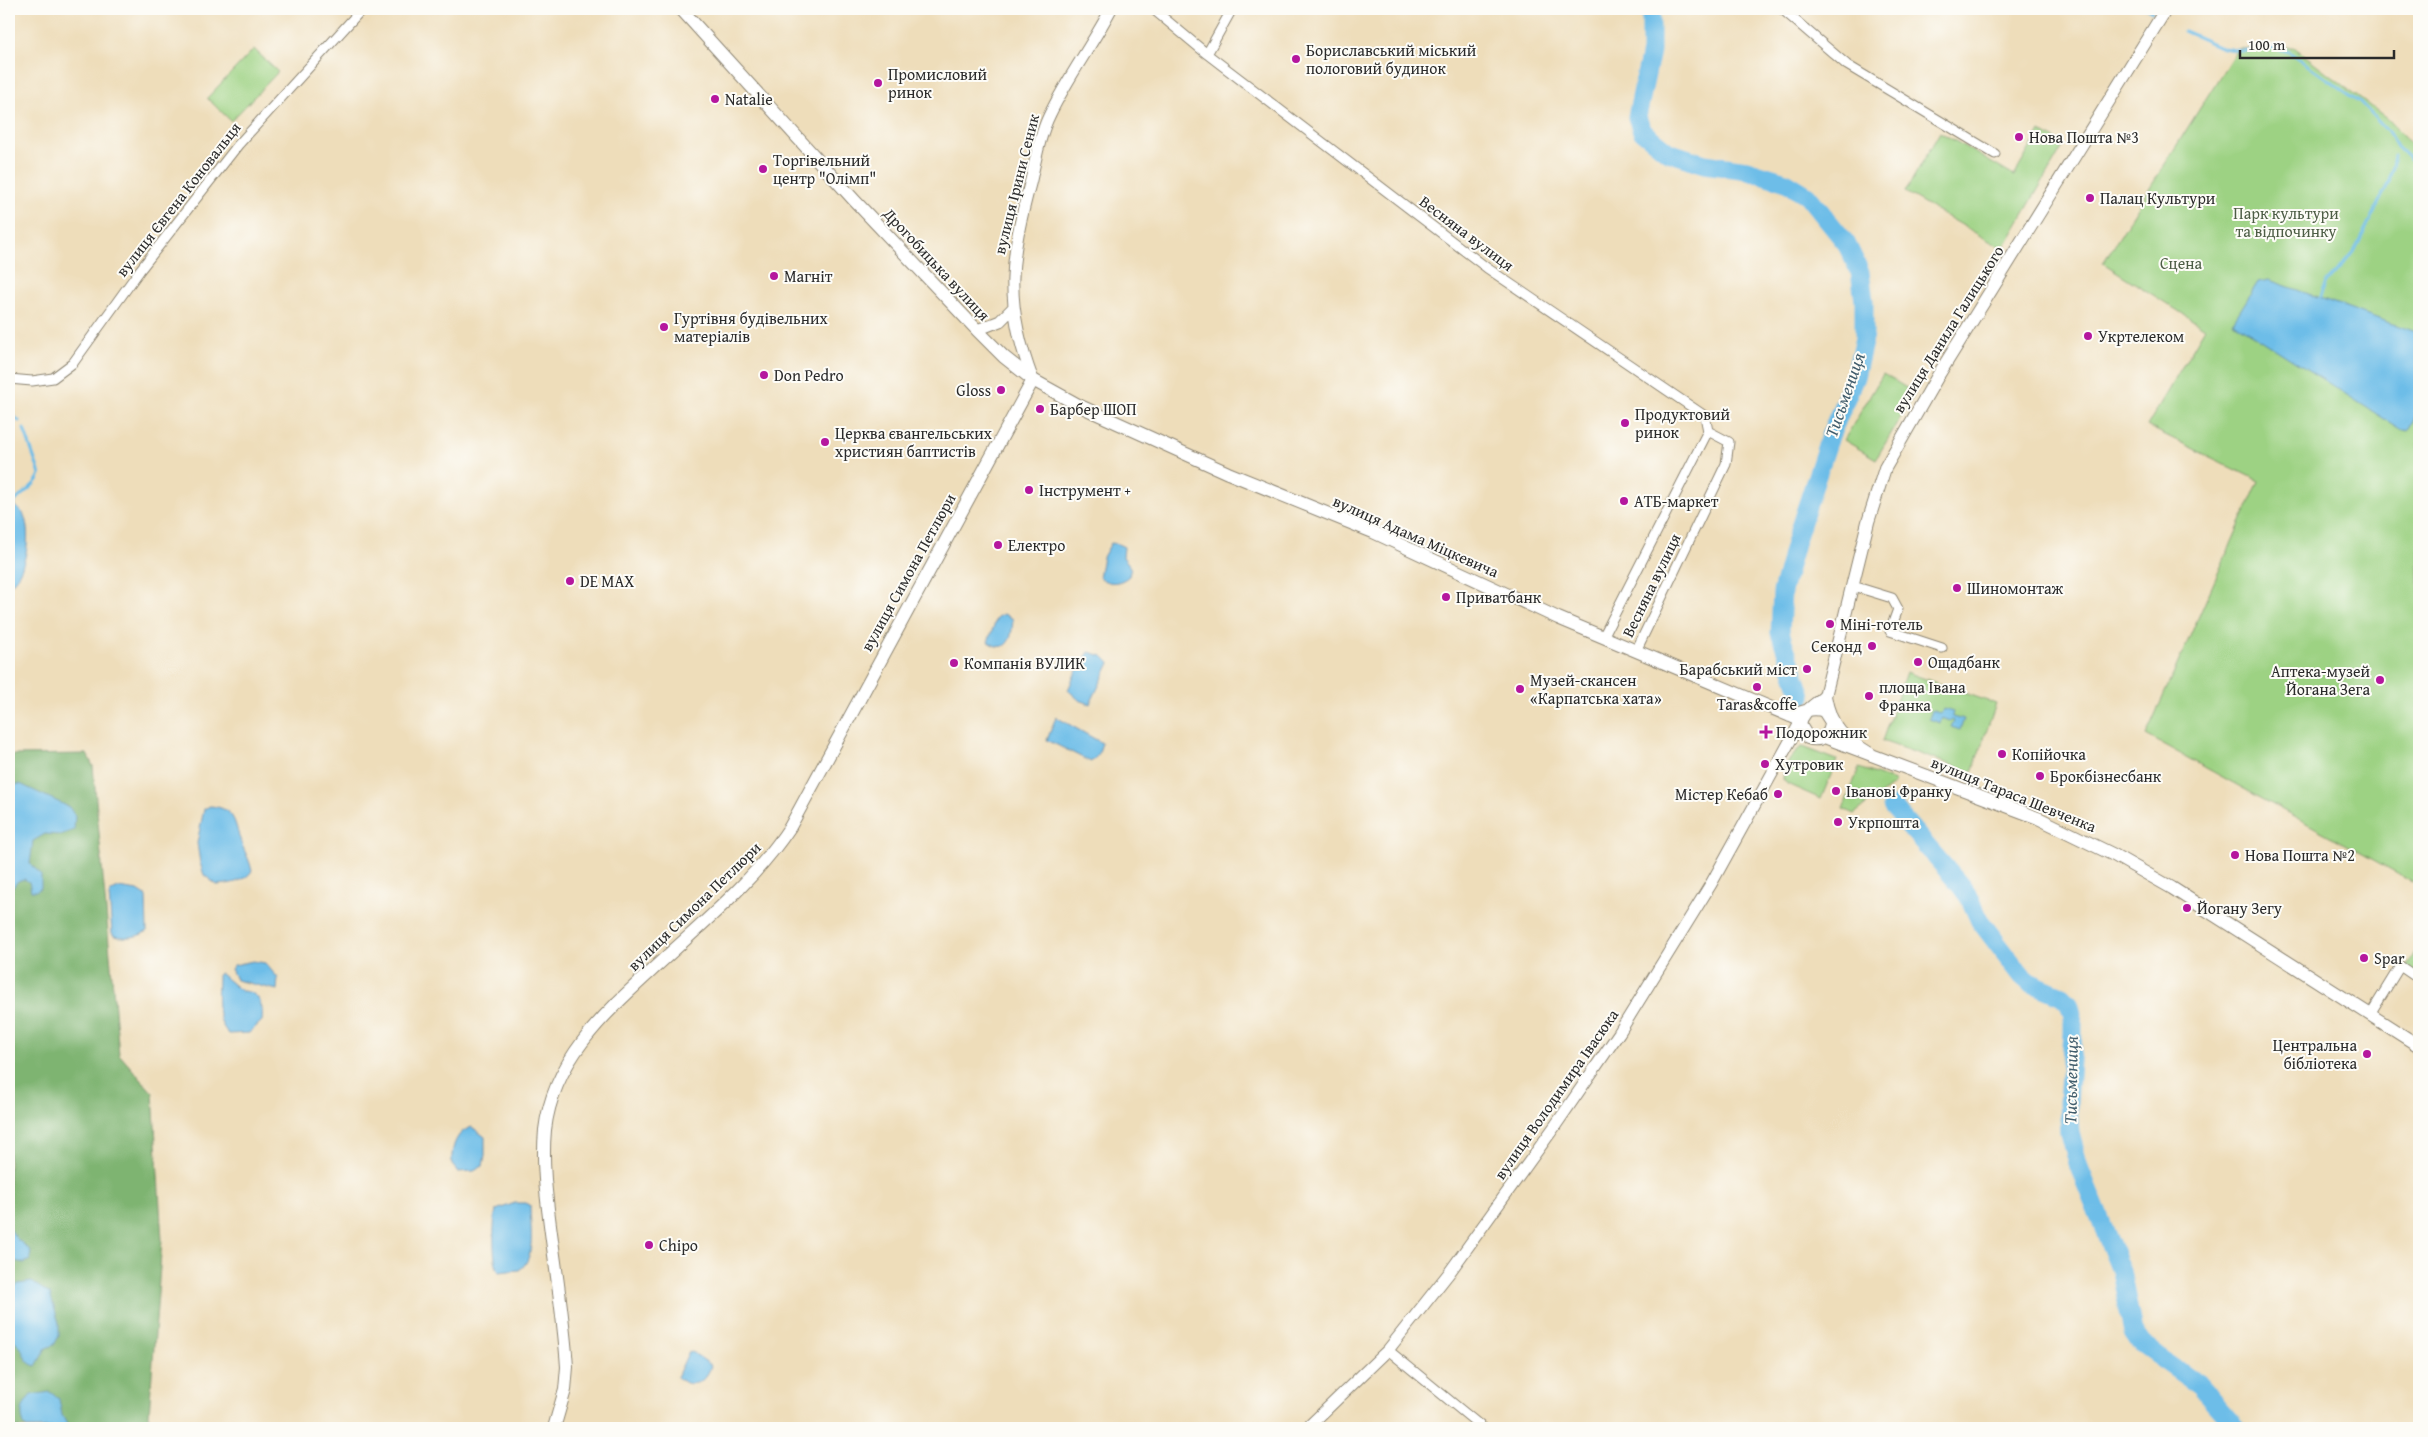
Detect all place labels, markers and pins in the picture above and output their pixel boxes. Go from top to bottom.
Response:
place label: Бориславський міський пологовий будинок [1306,38,1477,80]
marker: Бориславський міський пологовий будинок [1290,53,1302,65]
place label: Промисловий ринок [888,62,987,104]
marker: Промисловий ринок [872,77,884,89]
place label: Natalie [725,87,773,111]
marker: Natalie [709,93,721,105]
place label: Нова Пошта №3 [2029,125,2139,149]
marker: Нова Пошта №3 [2013,131,2025,143]
place label: Торгівельний центр "Олімп" [773,148,876,190]
marker: Торгівельний центр "Олімп" [757,163,769,175]
place label: Палац Культури [2100,186,2216,210]
marker: Палац Культури [2084,192,2096,204]
place label: Магніт [784,264,833,288]
marker: Магніт [768,270,780,282]
place label: Гуртівня будівельних матеріалів [674,306,828,348]
marker: Гуртівня будівельних матеріалів [658,321,670,333]
place label: Укртелеком [2098,324,2184,348]
marker: Укртелеком [2082,330,2094,342]
place label: Don Pedro [774,363,844,387]
marker: Don Pedro [758,369,770,381]
place label: Gloss [956,378,991,402]
marker: Gloss [995,384,1007,396]
place label: Барбер ШОП [1050,397,1137,421]
place label: Продуктовий ринок [1635,402,1731,444]
marker: Барбер ШОП [1034,403,1046,415]
marker: Продуктовий ринок [1619,417,1631,429]
place label: Церква євангельських християн баптистів [835,421,993,463]
marker: Церква євангельських християн баптистів [819,436,831,448]
place label: Інструмент + [1039,478,1131,502]
marker: Інструмент + [1023,484,1035,496]
place label: АТБ-маркет [1634,489,1719,513]
marker: АТБ-маркет [1618,495,1630,507]
place label: Електро [1008,533,1065,557]
marker: Електро [992,539,1004,551]
place label: DE MAX [580,569,634,593]
marker: DE MAX [564,575,576,587]
place label: Шиномонтаж [1967,576,2064,600]
marker: Шиномонтаж [1951,582,1963,594]
place label: Приватбанк [1456,585,1542,609]
marker: Приватбанк [1440,591,1452,603]
place label: Міні-готель [1840,612,1923,636]
marker: Міні-готель [1824,618,1836,630]
place label: Секонд [1811,634,1862,658]
marker: Секонд [1866,640,1878,652]
place label: Ощадбанк [1928,650,2000,674]
place label: Компанія ВУЛИК [964,651,1085,675]
marker: Ощадбанк [1912,656,1924,668]
marker: Компанія ВУЛИК [948,657,960,669]
place label: Барабський міст [1680,657,1797,681]
place label: Аптека-музей Йогана Зега [2271,659,2370,701]
marker: Барабський міст [1801,663,1813,675]
place label: Музей-скансен «Карпатська хата» [1530,668,1662,710]
marker: Аптека-музей Йогана Зега [2374,674,2386,686]
place label: площа Івана Франка [1879,675,1966,717]
marker: Taras&coffe [1751,681,1763,693]
marker: Музей-скансен «Карпатська хата» [1514,683,1526,695]
marker: площа Івана Франка [1863,690,1875,702]
place label: Taras&coffe [1717,692,1797,716]
place label: Подорожник [1776,720,1868,744]
marker: Подорожник [1760,726,1772,738]
place label: Копійочка [2012,742,2086,766]
marker: Копійочка [1996,748,2008,760]
place label: Хутровик [1775,752,1844,776]
marker: Хутровик [1759,758,1771,770]
place label: Брокбізнесбанк [2050,764,2162,788]
marker: Брокбізнесбанк [2034,770,2046,782]
place label: Іванові Франку [1846,779,1952,803]
place label: Містер Кебаб [1675,782,1768,806]
marker: Іванові Франку [1830,785,1842,797]
marker: Містер Кебаб [1772,788,1784,800]
place label: Укрпошта [1848,810,1920,834]
marker: Укрпошта [1832,816,1844,828]
place label: Нова Пошта №2 [2245,843,2355,867]
marker: Нова Пошта №2 [2229,849,2241,861]
place label: Йогану Зегу [2197,896,2282,920]
marker: Йогану Зегу [2181,902,2193,914]
place label: Spar [2374,946,2405,970]
marker: Spar [2358,952,2370,964]
place label: Центральна бібліотека [2273,1033,2357,1075]
marker: Центральна бібліотека [2361,1048,2373,1060]
place label: Chipo [659,1233,698,1257]
marker: Chipo [643,1239,655,1251]

